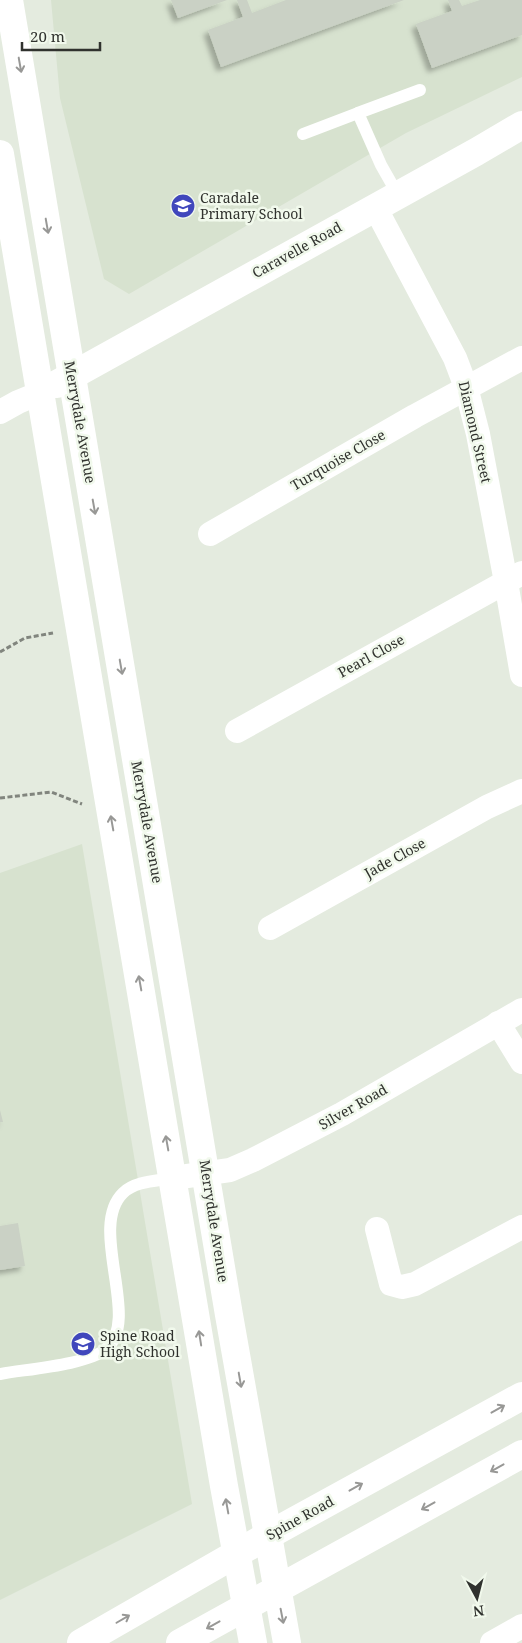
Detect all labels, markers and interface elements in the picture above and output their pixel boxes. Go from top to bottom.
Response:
scale bar [22,20,100,52]
text: 20 m [30,26,65,46]
one-way arrow [15,57,25,73]
place label: Caradale Primary School [200,188,303,223]
school or university icon: Caradale Primary School [170,193,196,219]
one-way arrow [42,217,52,233]
street label: Caravelle Road [248,217,345,282]
street label: Merrydale Avenue [60,359,101,484]
street label: Diamond Street [455,379,496,485]
street label: Turquoise Close [287,425,389,494]
one-way arrow [90,498,100,514]
street label: Pearl Close [334,630,407,682]
one-way arrow [117,658,127,674]
street label: Merrydale Avenue [127,759,168,884]
one-way arrow [107,815,117,831]
street label: Jade Close [360,833,429,883]
one-way arrow [134,975,144,991]
street label: Silver Road [315,1079,391,1134]
one-way arrow [161,1136,171,1152]
street label: Merrydale Avenue [195,1158,234,1284]
place label: Spine Road High School [100,1326,180,1361]
one-way arrow [194,1330,204,1346]
school or university icon: Spine Road High School [70,1331,96,1357]
one-way arrow [236,1372,246,1388]
one-way arrow [490,1404,505,1413]
one-way arrow [489,1463,504,1473]
one-way arrow [348,1482,363,1492]
street label: Spine Road [263,1491,337,1544]
one-way arrow [222,1498,232,1514]
one-way arrow [421,1501,436,1511]
north arrow [452,1573,502,1623]
text: N [472,1601,485,1622]
one-way arrow [278,1608,287,1624]
one-way arrow [116,1613,130,1623]
one-way arrow [205,1620,220,1630]

